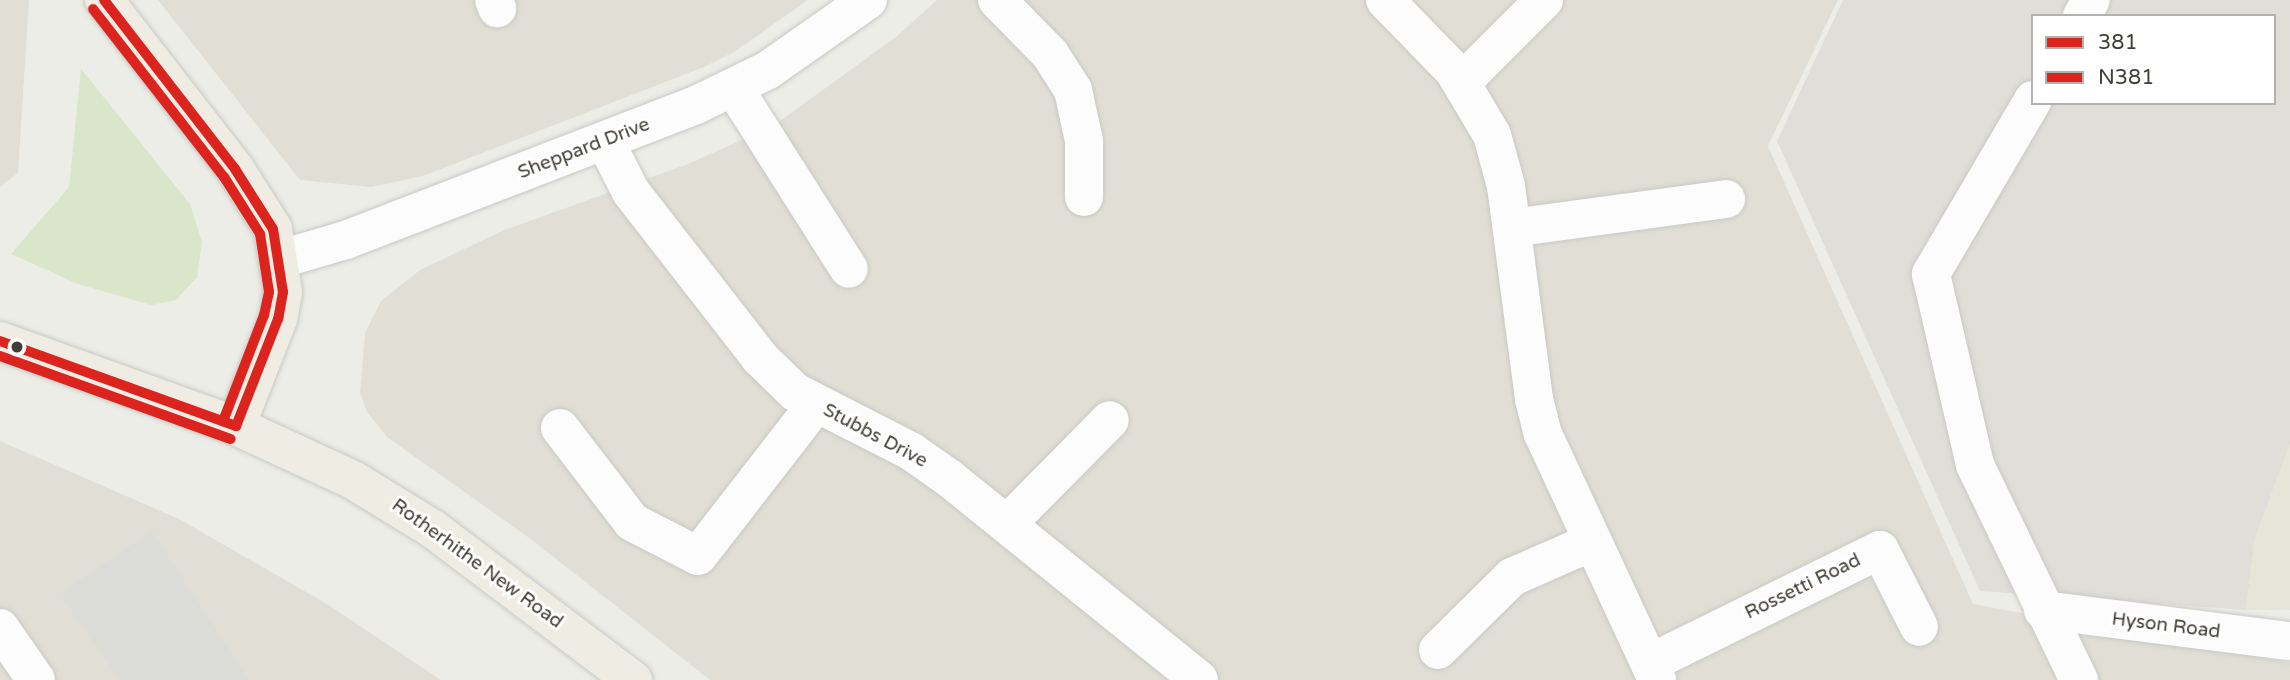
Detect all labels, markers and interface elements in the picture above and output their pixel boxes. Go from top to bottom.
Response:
legend [2031,14,2276,105]
text: 381 [2098,30,2138,55]
text: N381 [2098,65,2154,90]
street label: Sheppard Drive [515,113,653,185]
unlabelled marker [10,340,24,354]
street label: Stubbs Drive [819,399,931,473]
street label: Rotherhithe New Road [387,494,567,634]
street label: Rossetti Road [1741,549,1865,625]
street label: Hyson Road [2110,608,2222,644]

